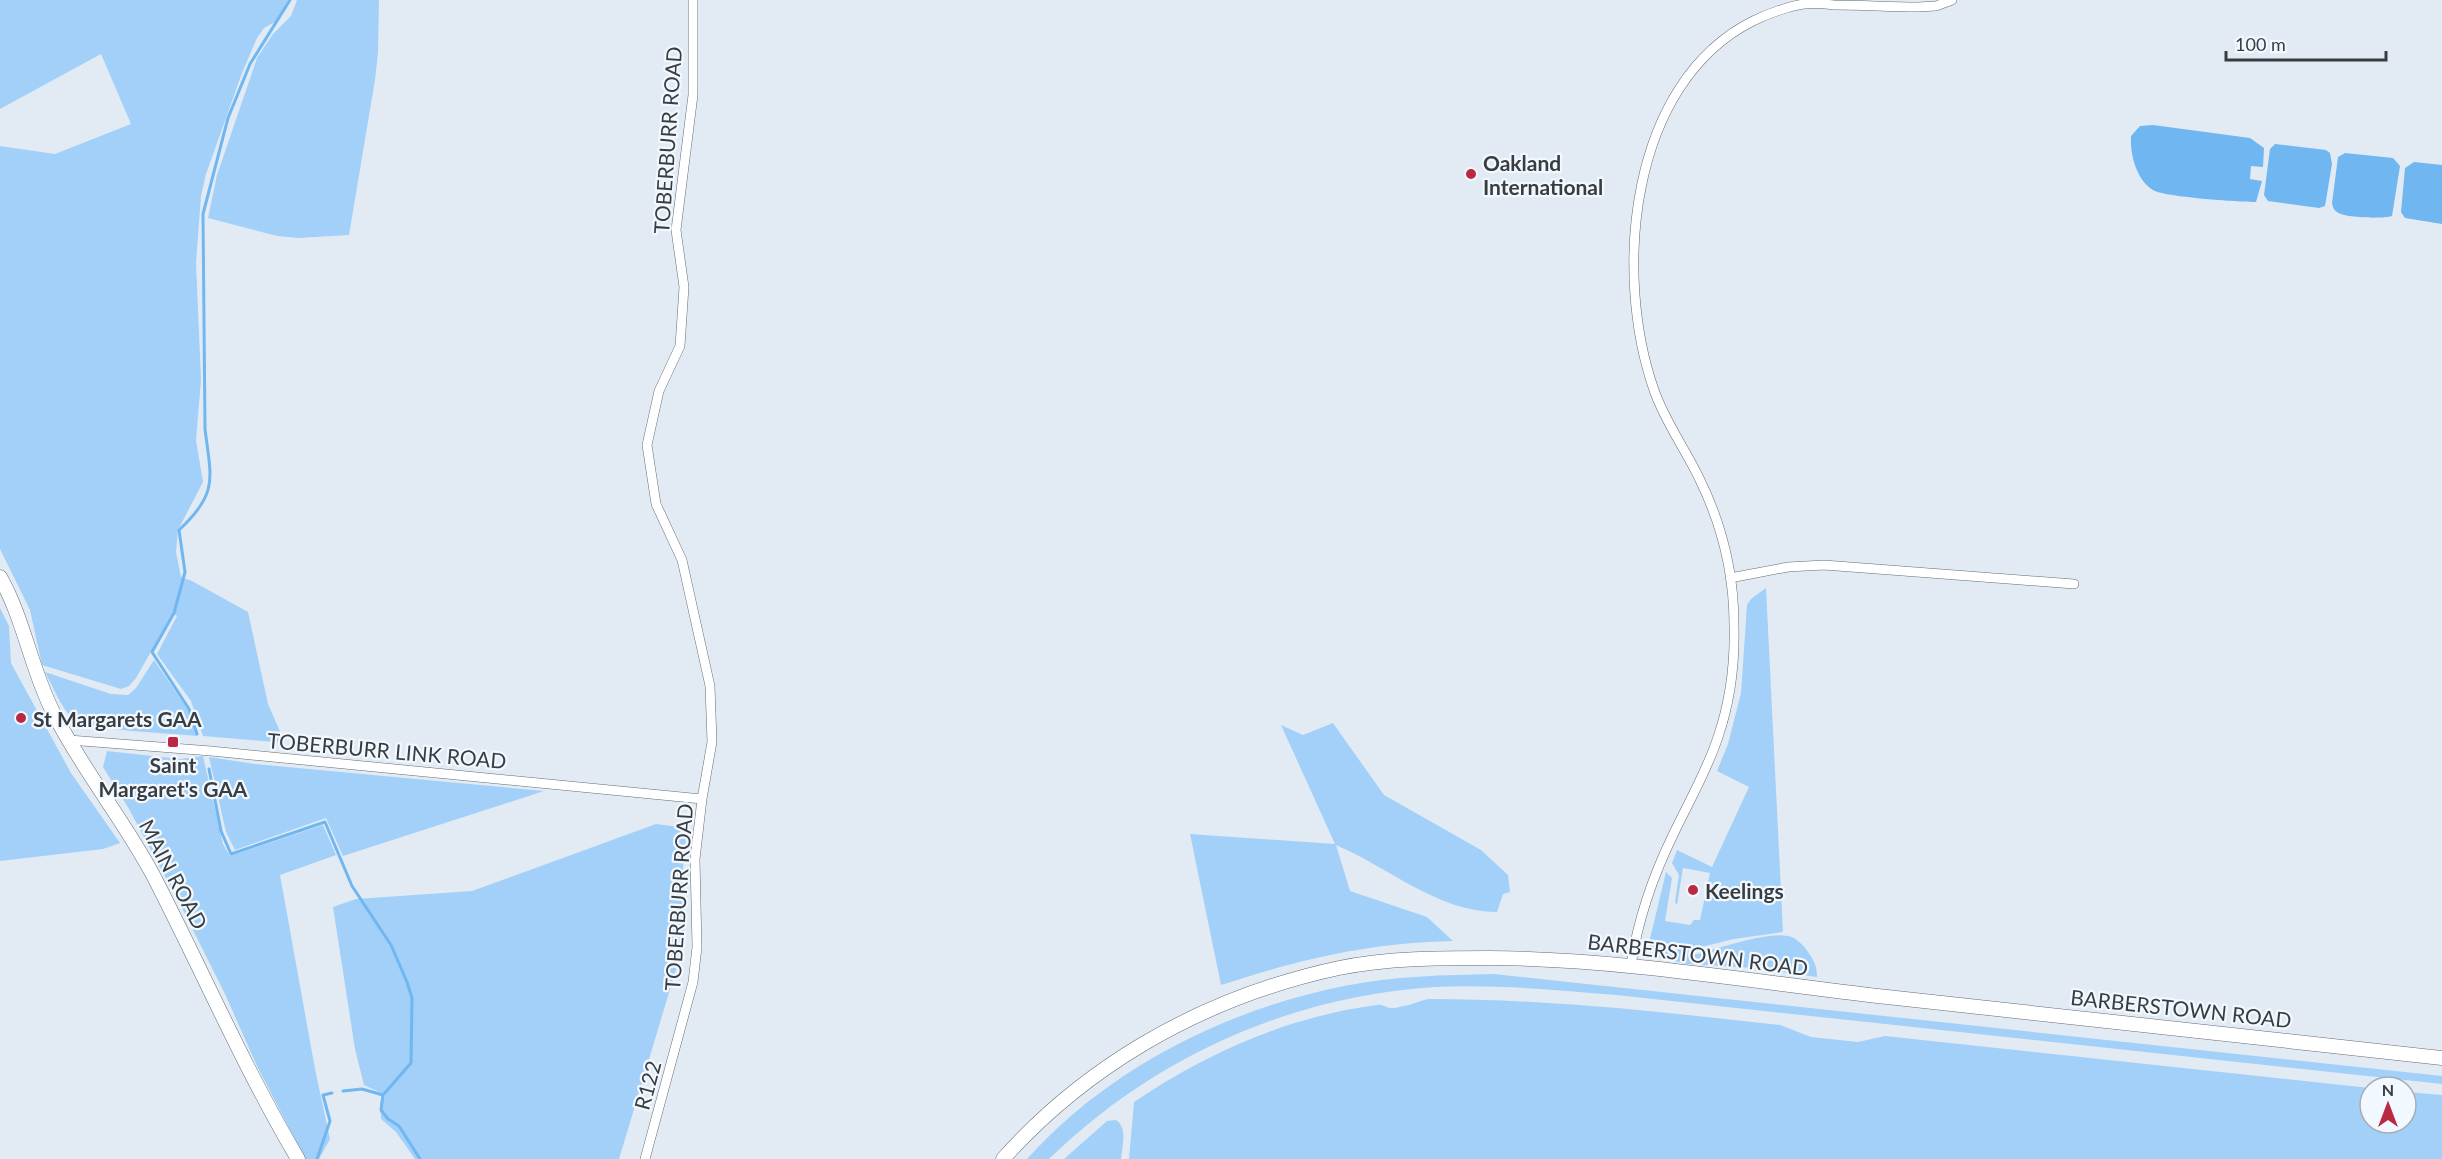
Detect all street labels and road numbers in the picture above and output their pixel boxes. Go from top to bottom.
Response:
street label: TOBERBURR ROAD [648,45,686,235]
street label: TOBERBURR LINK ROAD [267,727,507,773]
street label: TOBERBURR ROAD [659,802,697,992]
street label: MAIN ROAD [135,815,213,933]
street label: BARBERSTOWN ROAD [1586,928,1810,980]
street label: BARBERSTOWN ROAD [2069,984,2293,1032]
street label: R122 [628,1058,666,1112]

